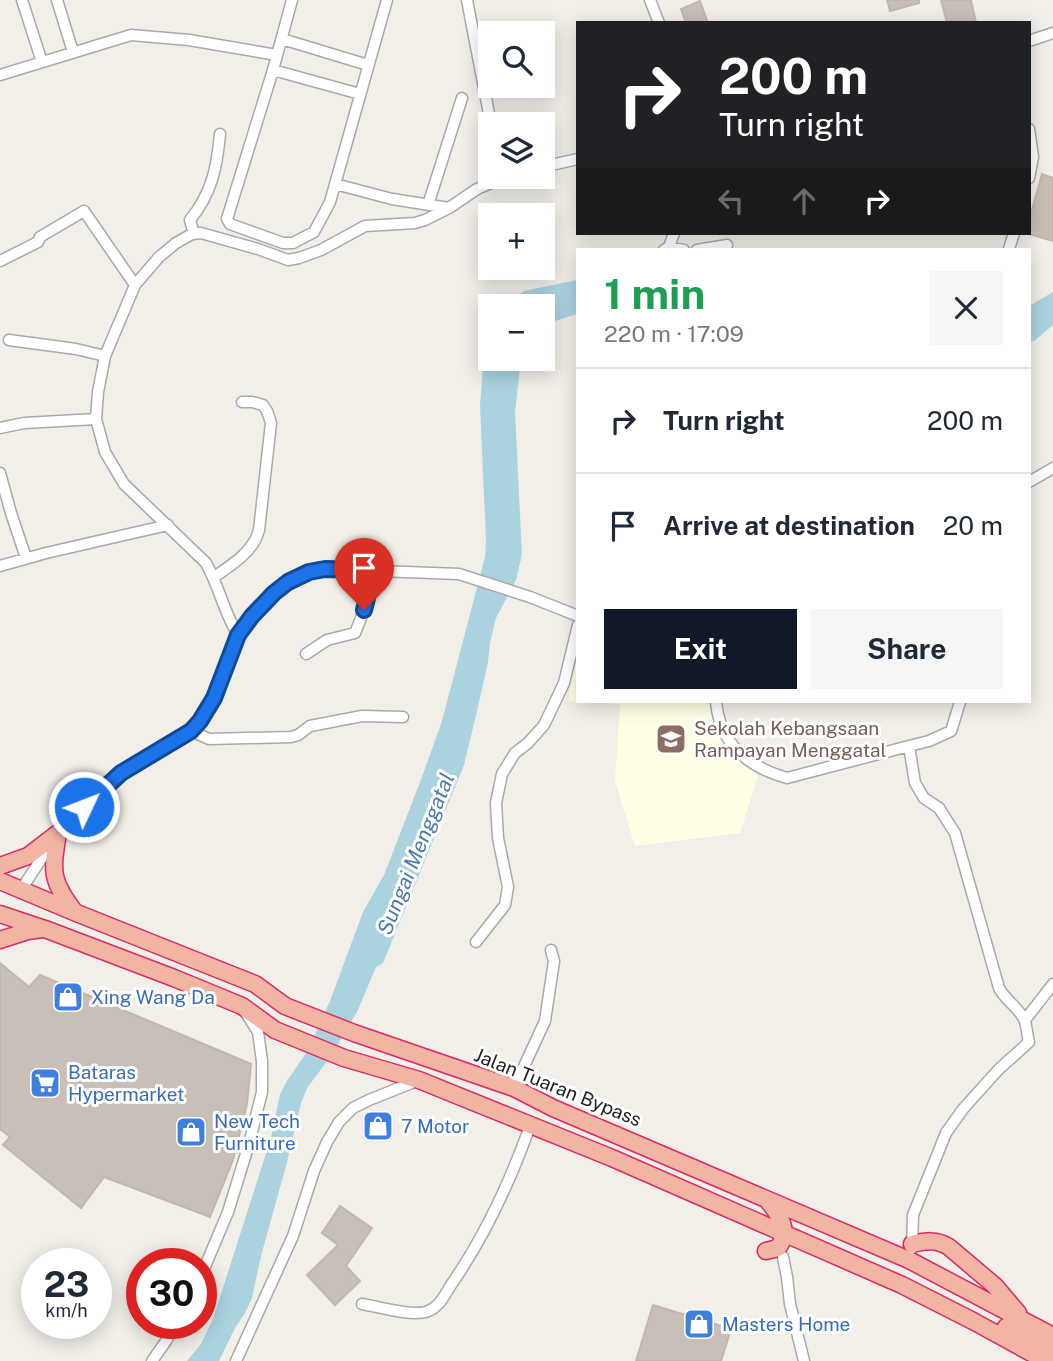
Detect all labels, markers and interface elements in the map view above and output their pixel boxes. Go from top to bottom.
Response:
map controls [478,21,555,371]
button: search [478,21,555,98]
text: 200 m [719,47,868,105]
icon: right [604,49,695,140]
text: Turn right [719,106,864,143]
button: layers [478,112,555,189]
icon: left [712,182,750,220]
icon: ahead [785,182,823,220]
icon: right [858,182,896,220]
button: + [478,203,555,280]
text: 1 min [604,269,705,318]
button: close [929,271,1003,345]
button: − [478,294,555,371]
text: 220 m · 17:09 [604,320,744,347]
icon: right [604,402,642,440]
text: Turn right [663,405,785,436]
text: 200 m [927,405,1003,436]
icon: arrive [604,507,642,545]
text: Arrive at destination [663,510,915,541]
text: 20 m [943,510,1003,541]
pin [334,538,394,610]
icon: arrive [345,549,383,587]
button: Exit [604,609,797,689]
button: Share [811,609,1003,689]
place label: Sekolah Kebangsaan Rampayan Menggatal [694,717,886,761]
school or university icon: Sekolah Kebangsaan Rampayan Menggatal [654,722,688,756]
water label: Sungai Menggatal [372,769,459,938]
position arrow [47,770,121,844]
shop icon: Xing Wang Da [51,980,85,1014]
place label: Xing Wang Da [91,986,215,1008]
street label: Jalan Tuaran Bypass [471,1043,645,1131]
place label: Bataras Hypermarket [68,1061,185,1105]
supermarket icon: Bataras Hypermarket [28,1066,62,1100]
shop icon: 7 Motor [361,1109,395,1143]
place label: New Tech Furniture [214,1110,300,1154]
shop icon: New Tech Furniture [174,1115,208,1149]
place label: 7 Motor [401,1115,469,1137]
speed limit sign: 30 [126,1248,217,1339]
text: 23 [44,1264,89,1305]
text: km/h [45,1300,88,1321]
shop icon: Masters Home [682,1307,716,1341]
place label: Masters Home [722,1313,850,1335]

